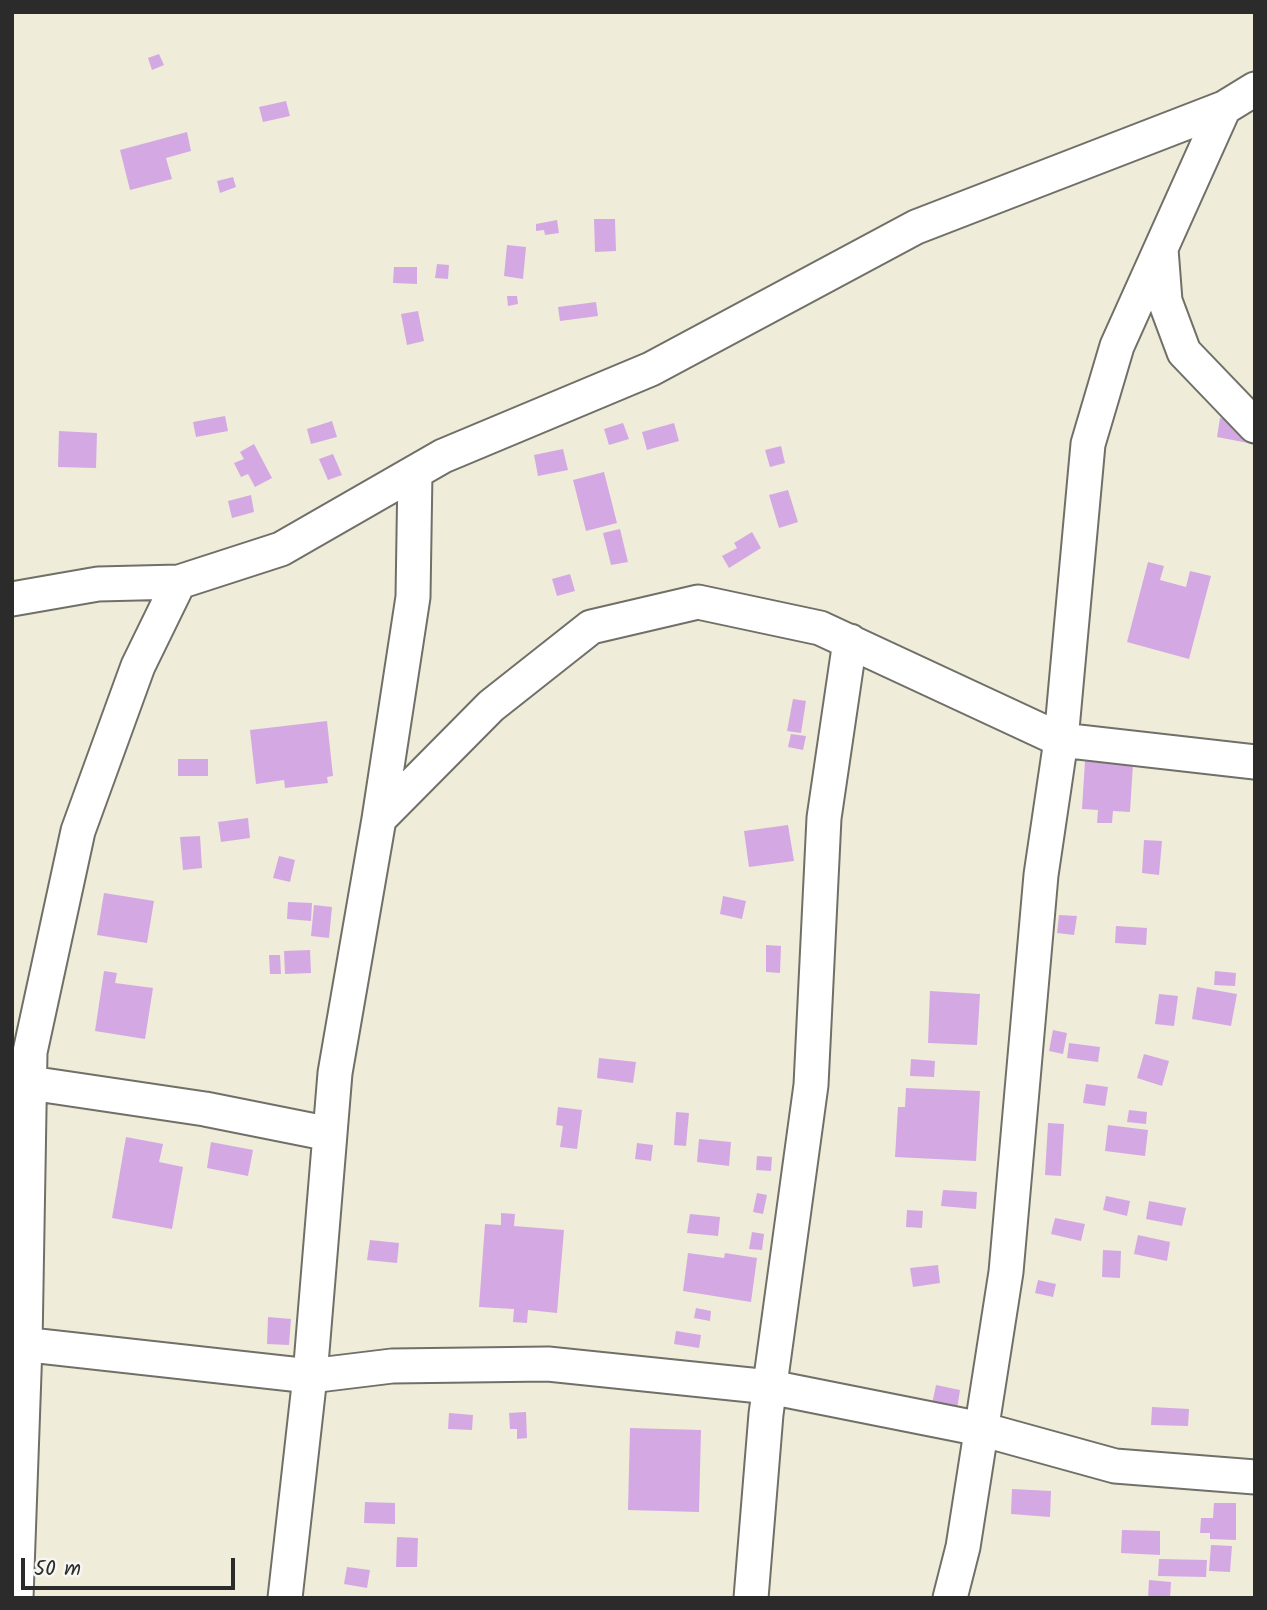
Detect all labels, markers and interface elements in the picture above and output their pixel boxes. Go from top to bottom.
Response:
scale bar [24,1544,238,1588]
text: 50 m [34,1553,81,1586]

